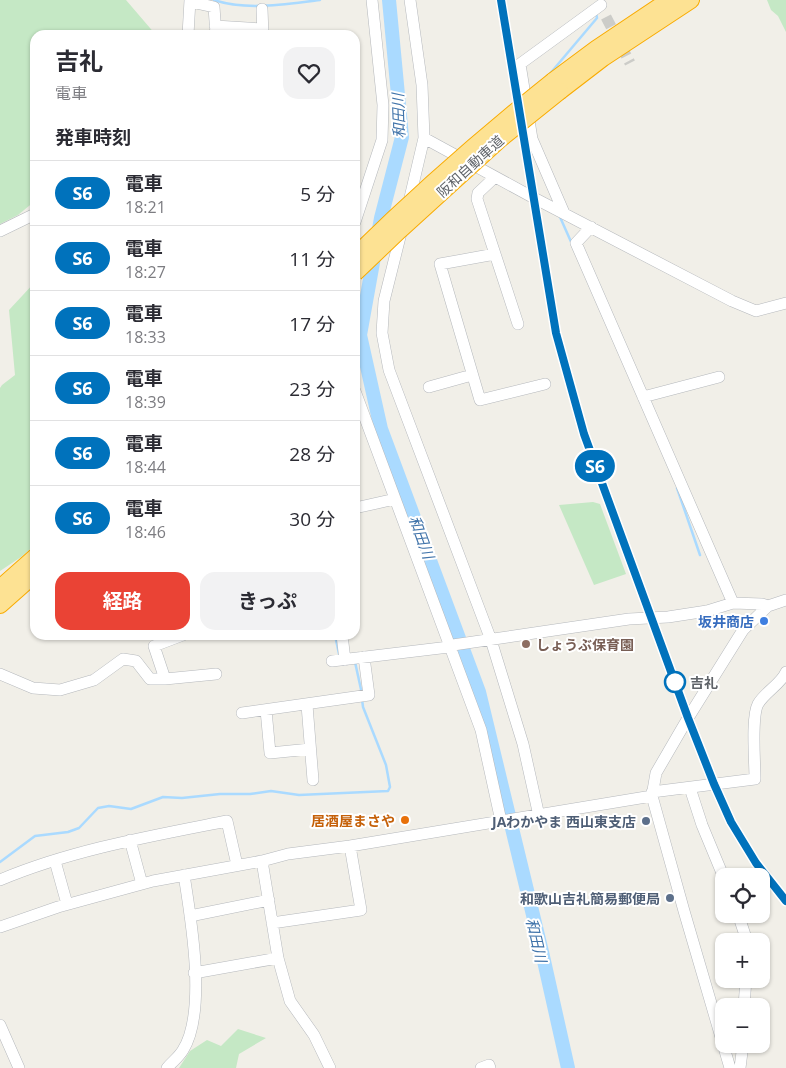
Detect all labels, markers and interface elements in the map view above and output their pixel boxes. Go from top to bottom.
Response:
text: 吉礼 [55,44,103,77]
button: heart [283,47,335,99]
text: 電車 [55,82,87,104]
water label: 和田川 [387,91,409,139]
text: 発車時刻 [55,124,131,150]
street label: 阪和自動車道 [432,131,508,201]
text: 電車 [125,170,163,196]
text: S6 [72,181,93,205]
text: 5 分 [300,181,335,207]
text: 18:21 [125,196,166,218]
text: 電車 [125,235,163,261]
text: S6 [72,246,93,270]
text: 11 分 [289,246,335,272]
text: 18:27 [125,261,166,283]
text: 電車 [125,300,163,326]
text: S6 [72,311,93,335]
text: 17 分 [289,311,335,337]
text: 18:33 [125,326,166,348]
text: 電車 [125,365,163,391]
text: S6 [72,376,93,400]
text: 23 分 [289,376,335,402]
text: 18:39 [125,391,166,413]
text: 電車 [125,430,163,456]
text: S6 [72,441,93,465]
text: 28 分 [289,441,335,467]
line badge: S6 [572,450,618,482]
text: S6 [585,454,605,478]
text: 18:44 [125,456,166,478]
text: 電車 [125,495,163,521]
text: S6 [72,506,93,530]
text: 30 分 [289,506,335,532]
water label: 和田川 [405,512,440,563]
text: 18:46 [125,521,166,543]
button: 経路 [55,572,190,630]
button: きっぷ [200,572,335,630]
place label: 坂井商店 [698,612,754,631]
marker: 坂井商店 [758,615,770,627]
place label: しょうぶ保育園 [536,635,634,654]
marker: しょうぶ保育園 [520,638,532,650]
marker: 吉礼 [664,671,686,693]
place label: 吉礼 [690,673,718,692]
place label: 居酒屋まさや [311,811,395,830]
place label: JAわかやま 西山東支店 [490,812,636,831]
marker: 居酒屋まさや [399,814,411,826]
marker: JAわかやま 西山東支店 [640,815,652,827]
map controls [715,868,770,1053]
button: locate [715,868,770,923]
place label: 和歌山吉礼簡易郵便局 [520,889,660,908]
marker: 和歌山吉礼簡易郵便局 [664,892,676,904]
water label: 和田川 [522,916,552,966]
button: + [715,933,770,988]
button: − [715,998,770,1053]

